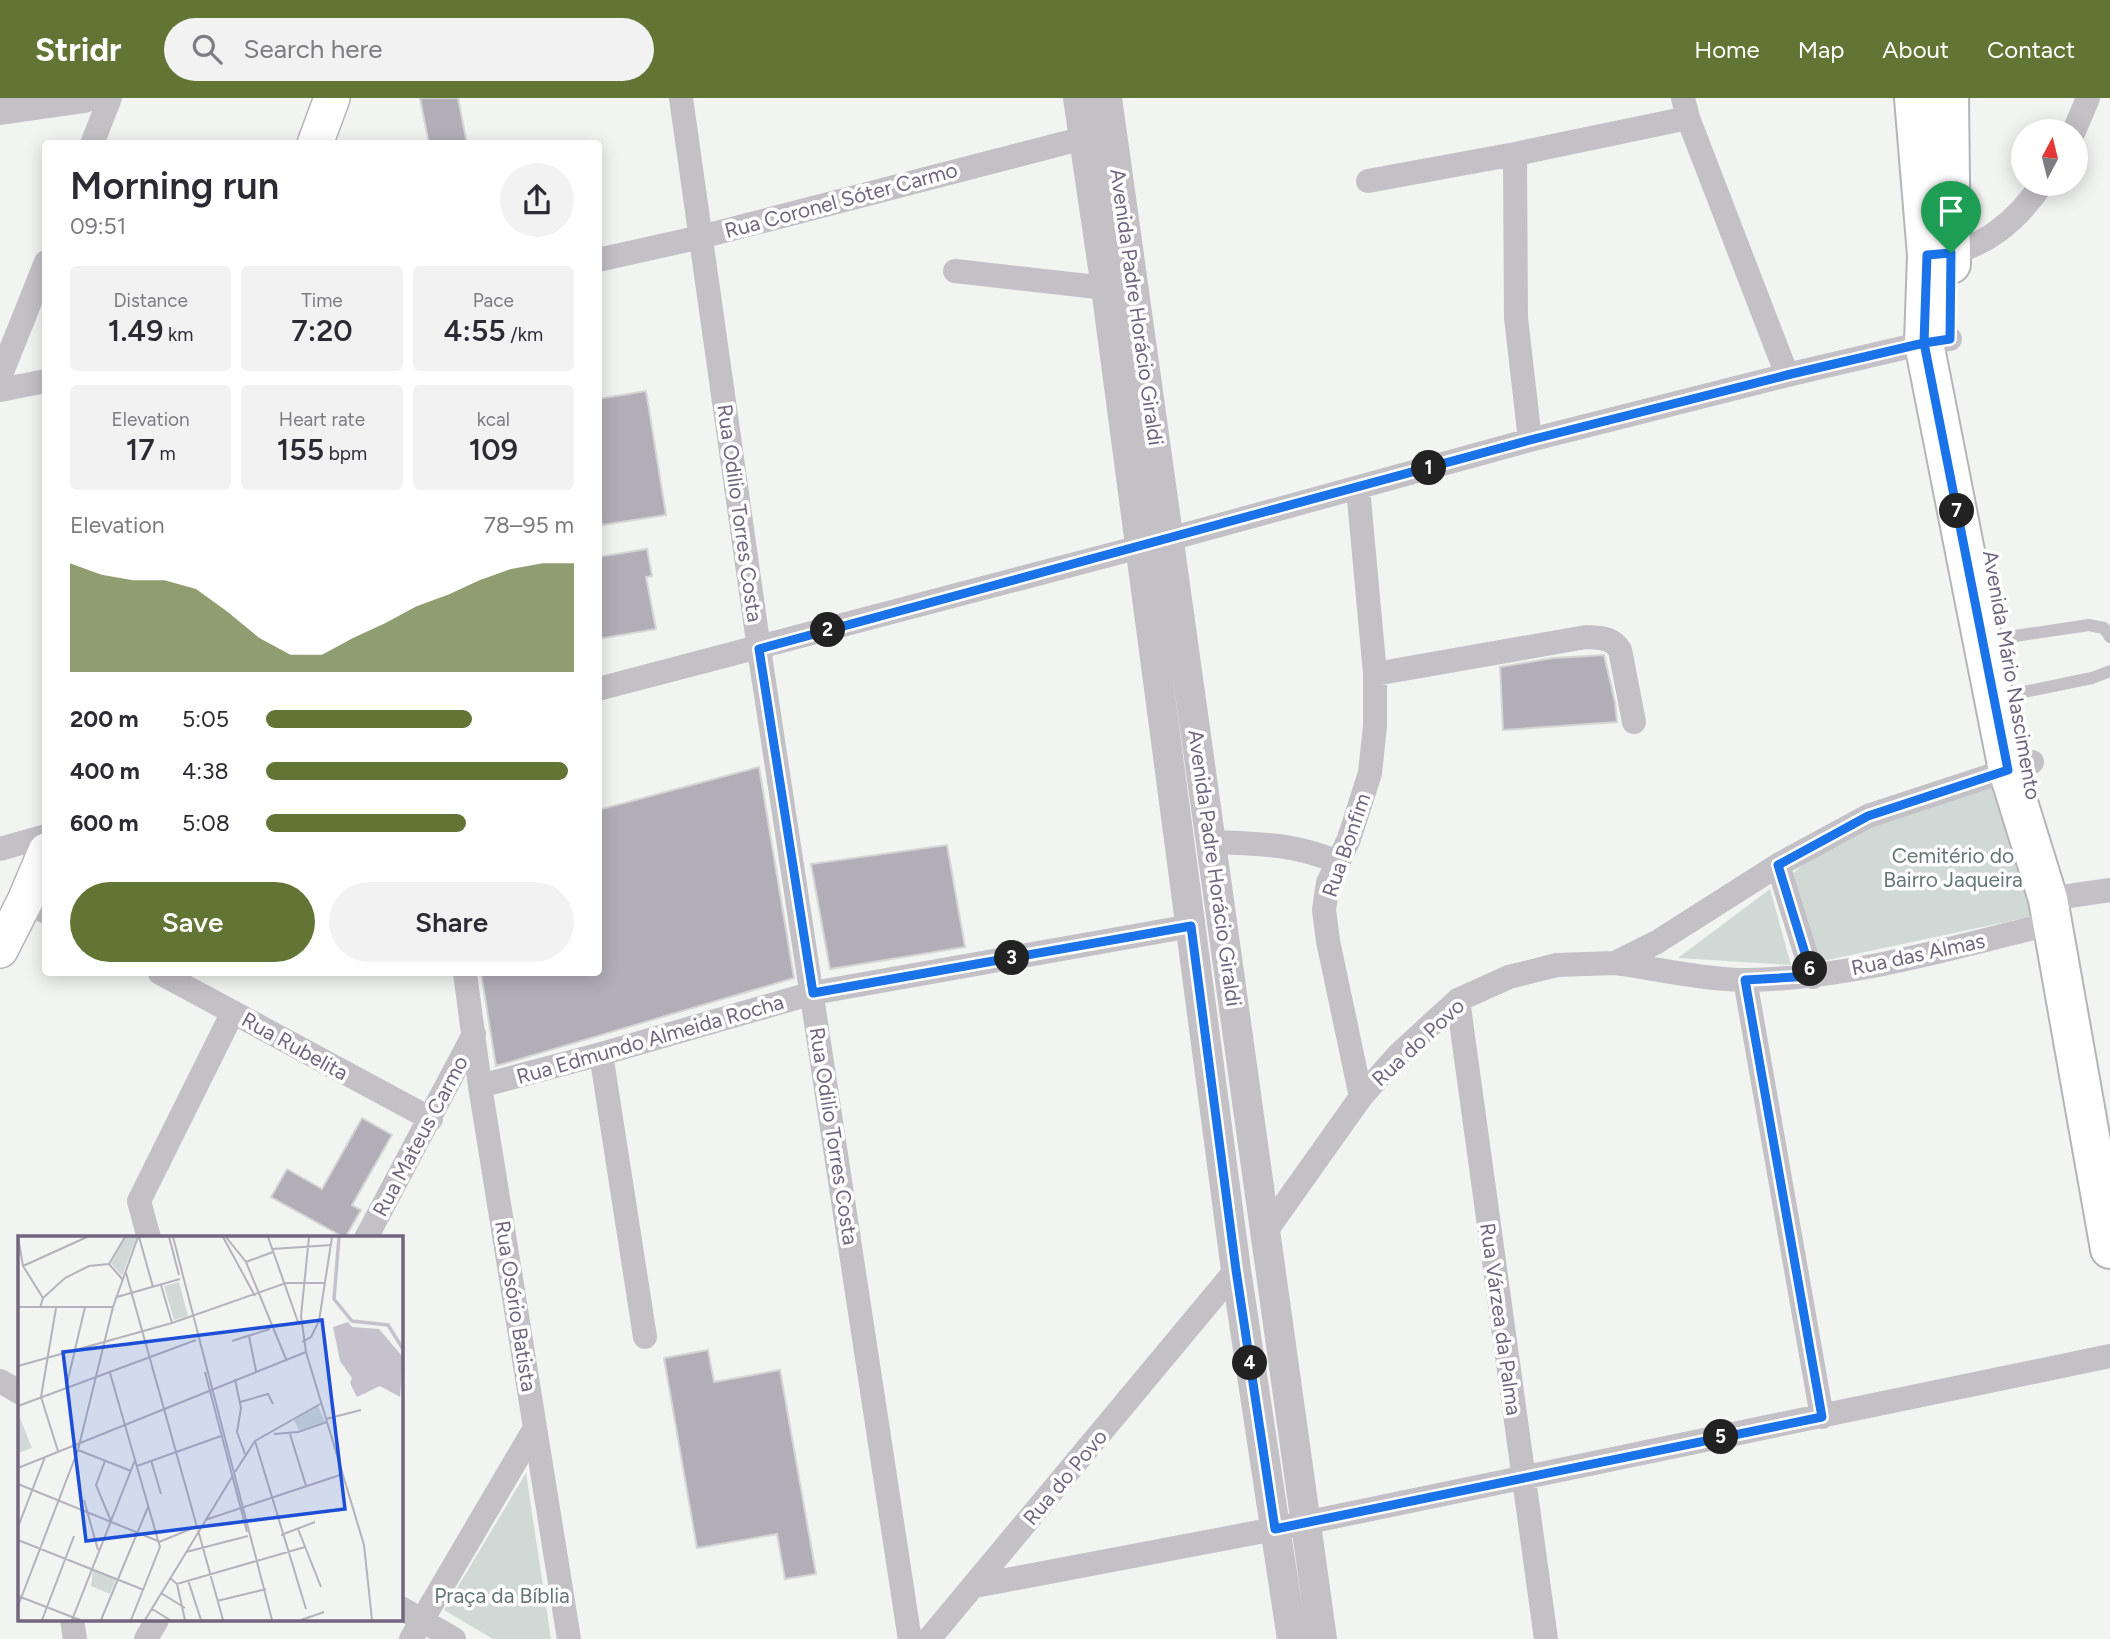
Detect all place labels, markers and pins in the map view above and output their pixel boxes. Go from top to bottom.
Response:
pin [1921,181,1981,253]
pin: 1 [1412,450,1446,486]
pin: 7 [1940,494,1974,528]
pin: 2 [810,612,846,648]
pin: 3 [995,940,1030,976]
pin: 6 [1792,952,1828,986]
pin: 4 [1232,1346,1268,1380]
pin: 5 [1704,1420,1738,1454]

